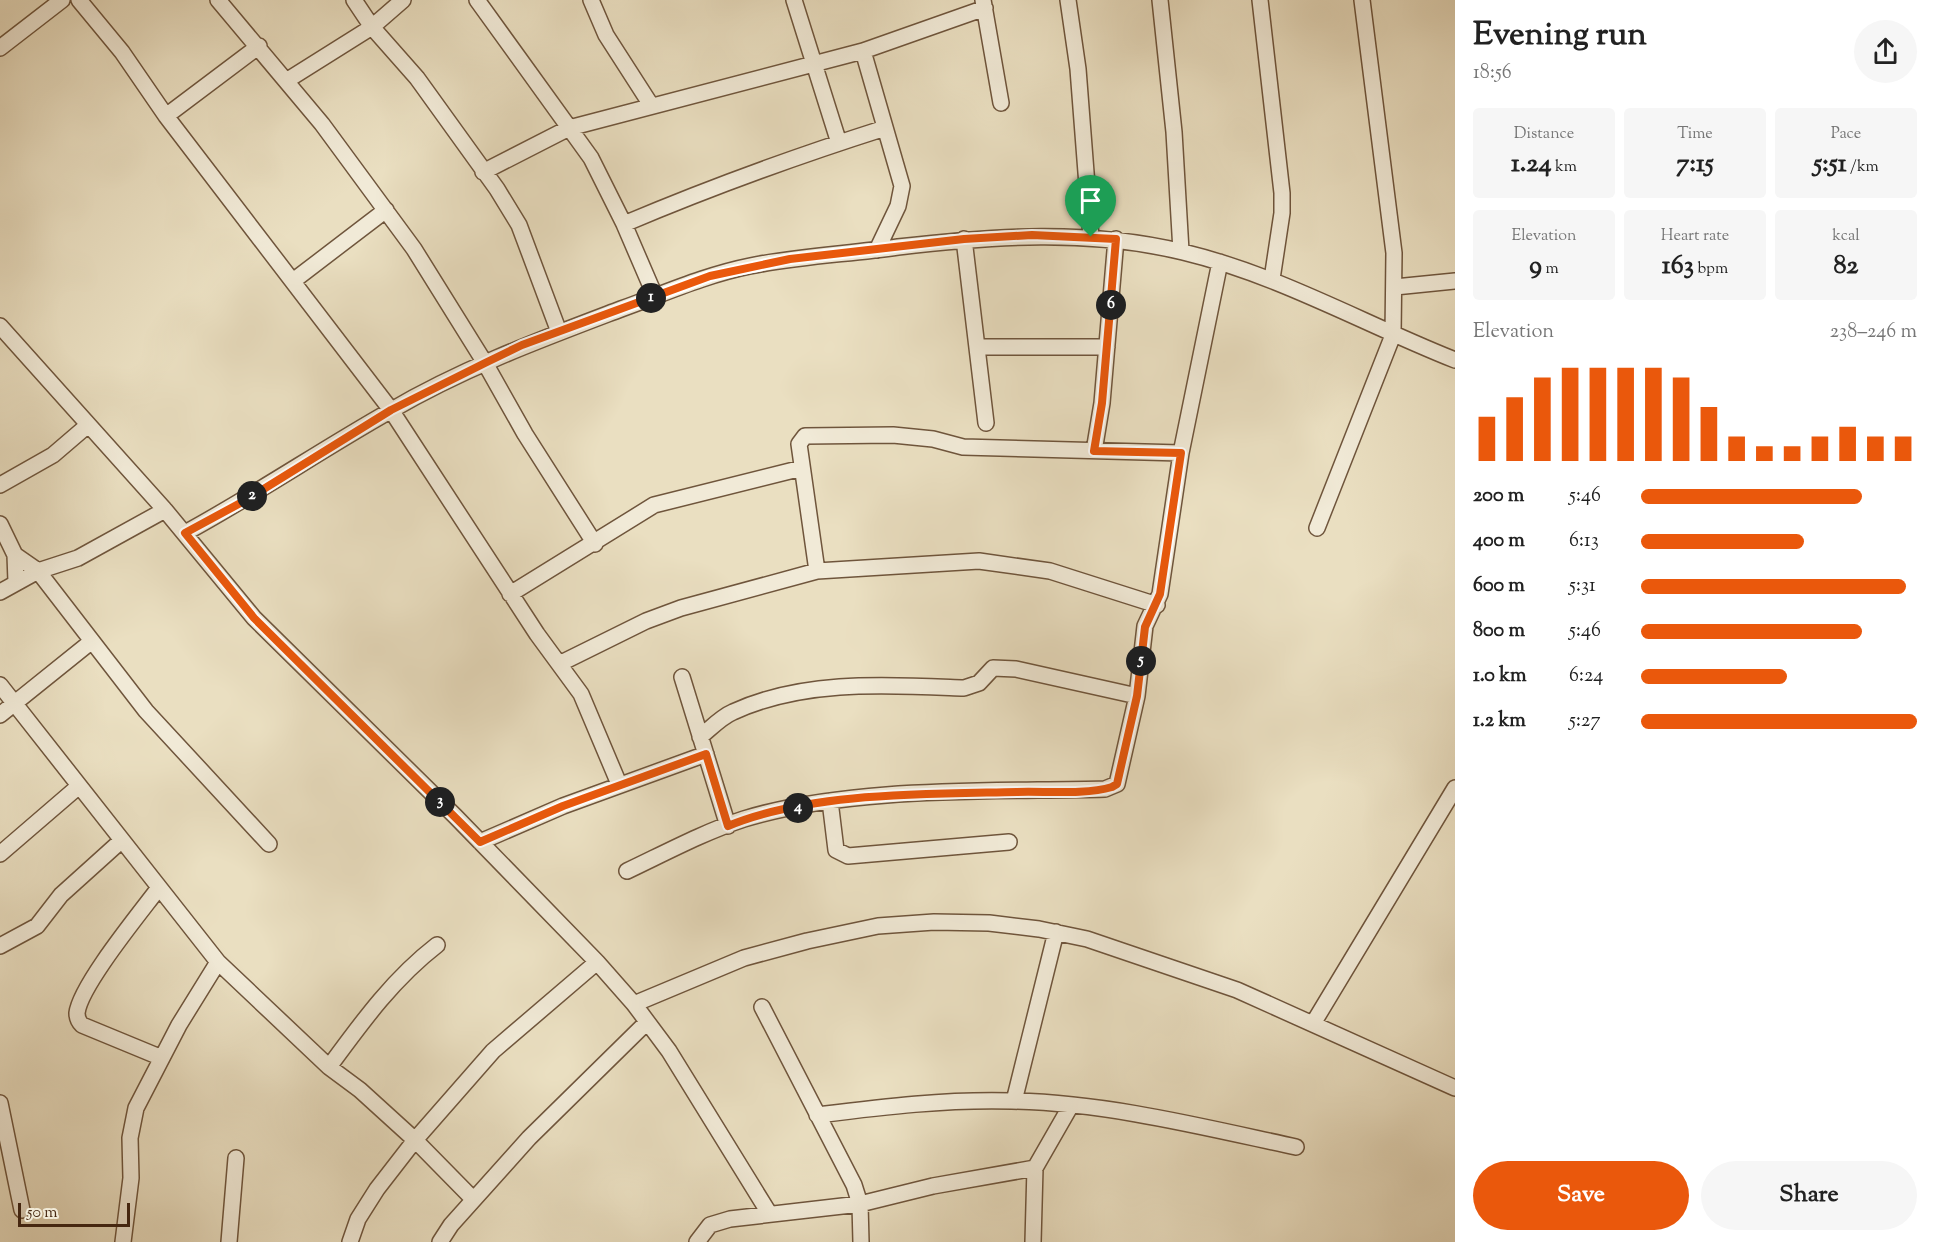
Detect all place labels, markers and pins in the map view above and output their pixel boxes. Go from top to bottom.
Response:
pin [1065,175,1116,237]
pin: 1 [636,283,666,313]
pin: 6 [1096,290,1126,320]
pin: 2 [237,481,267,511]
pin: 5 [1126,646,1156,676]
pin: 3 [425,787,455,817]
pin: 4 [783,793,813,823]

